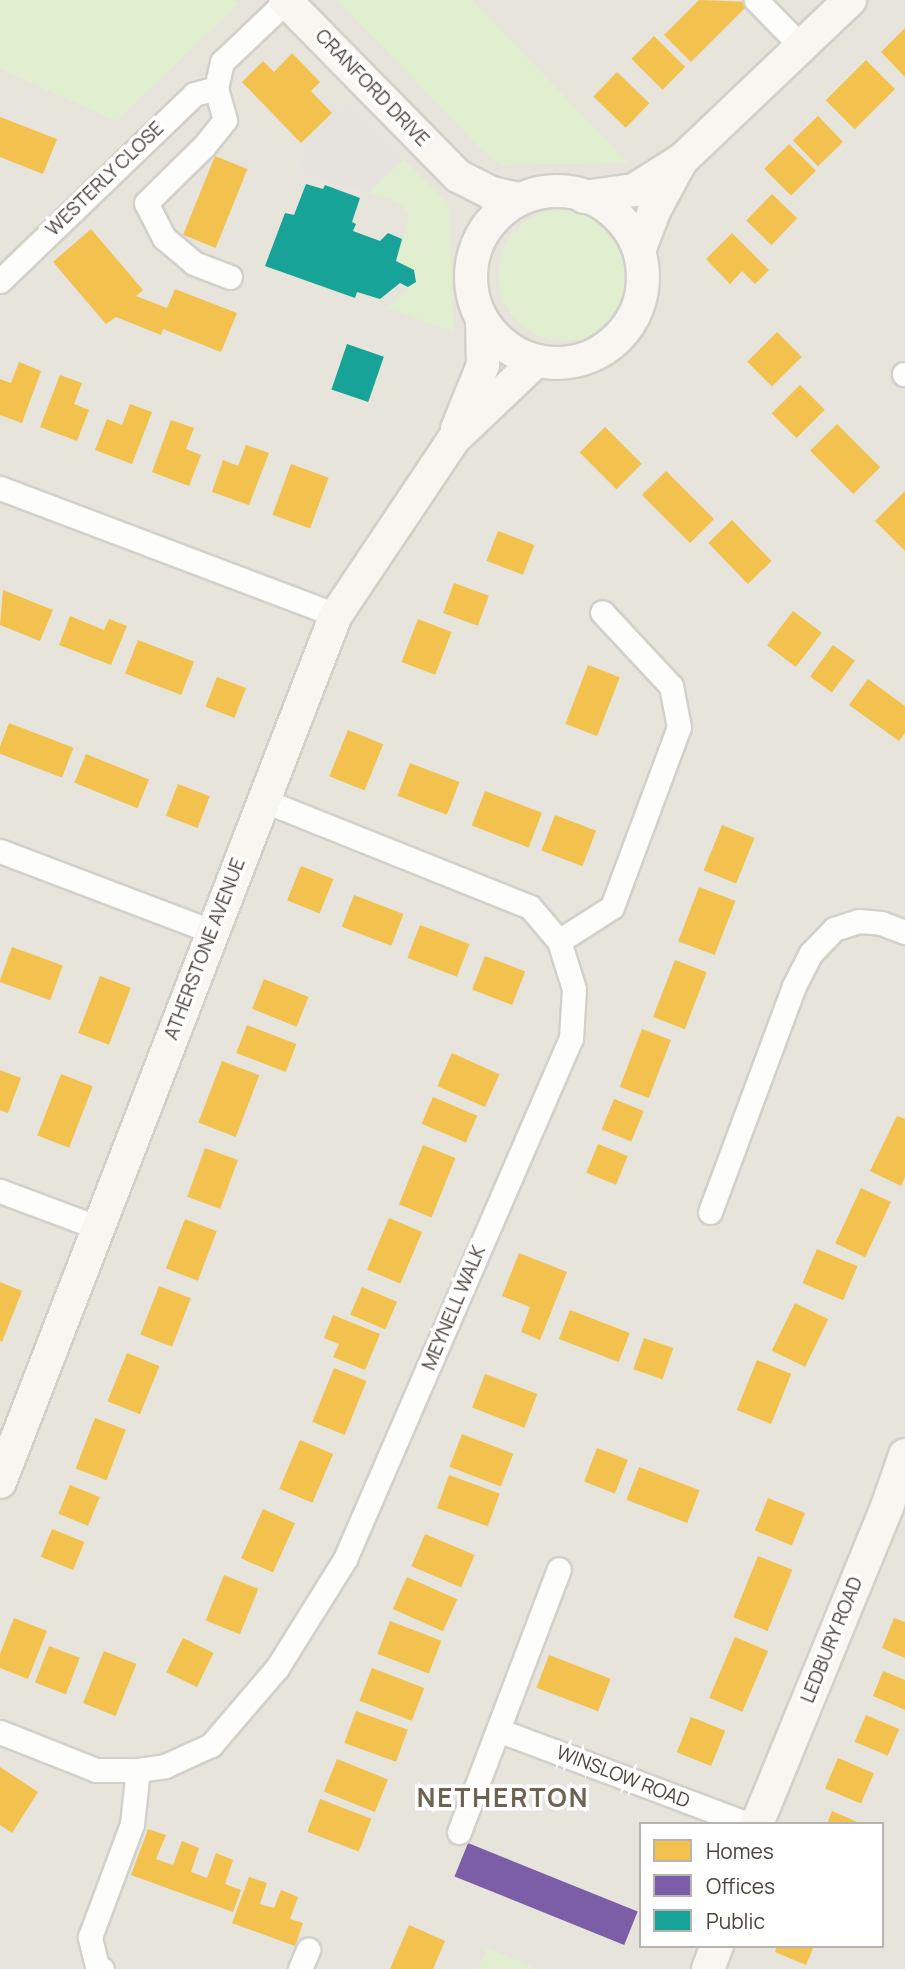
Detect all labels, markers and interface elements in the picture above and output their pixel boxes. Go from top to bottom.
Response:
street label: CRANFORD DRIVE [310,25,434,151]
street label: WESTERLY CLOSE [41,117,169,241]
street label: ATHERSTONE AVENUE [160,855,250,1043]
street label: MEYNELL WALK [417,1242,491,1374]
street label: LEDBURY ROAD [796,1573,868,1707]
street label: WINSLOW ROAD [553,1741,693,1813]
district label: NETHERTON [418,1782,588,1814]
legend [639,1822,884,1948]
text: Homes [706,1837,774,1865]
text: Offices [706,1872,775,1900]
text: Public [706,1907,765,1935]

